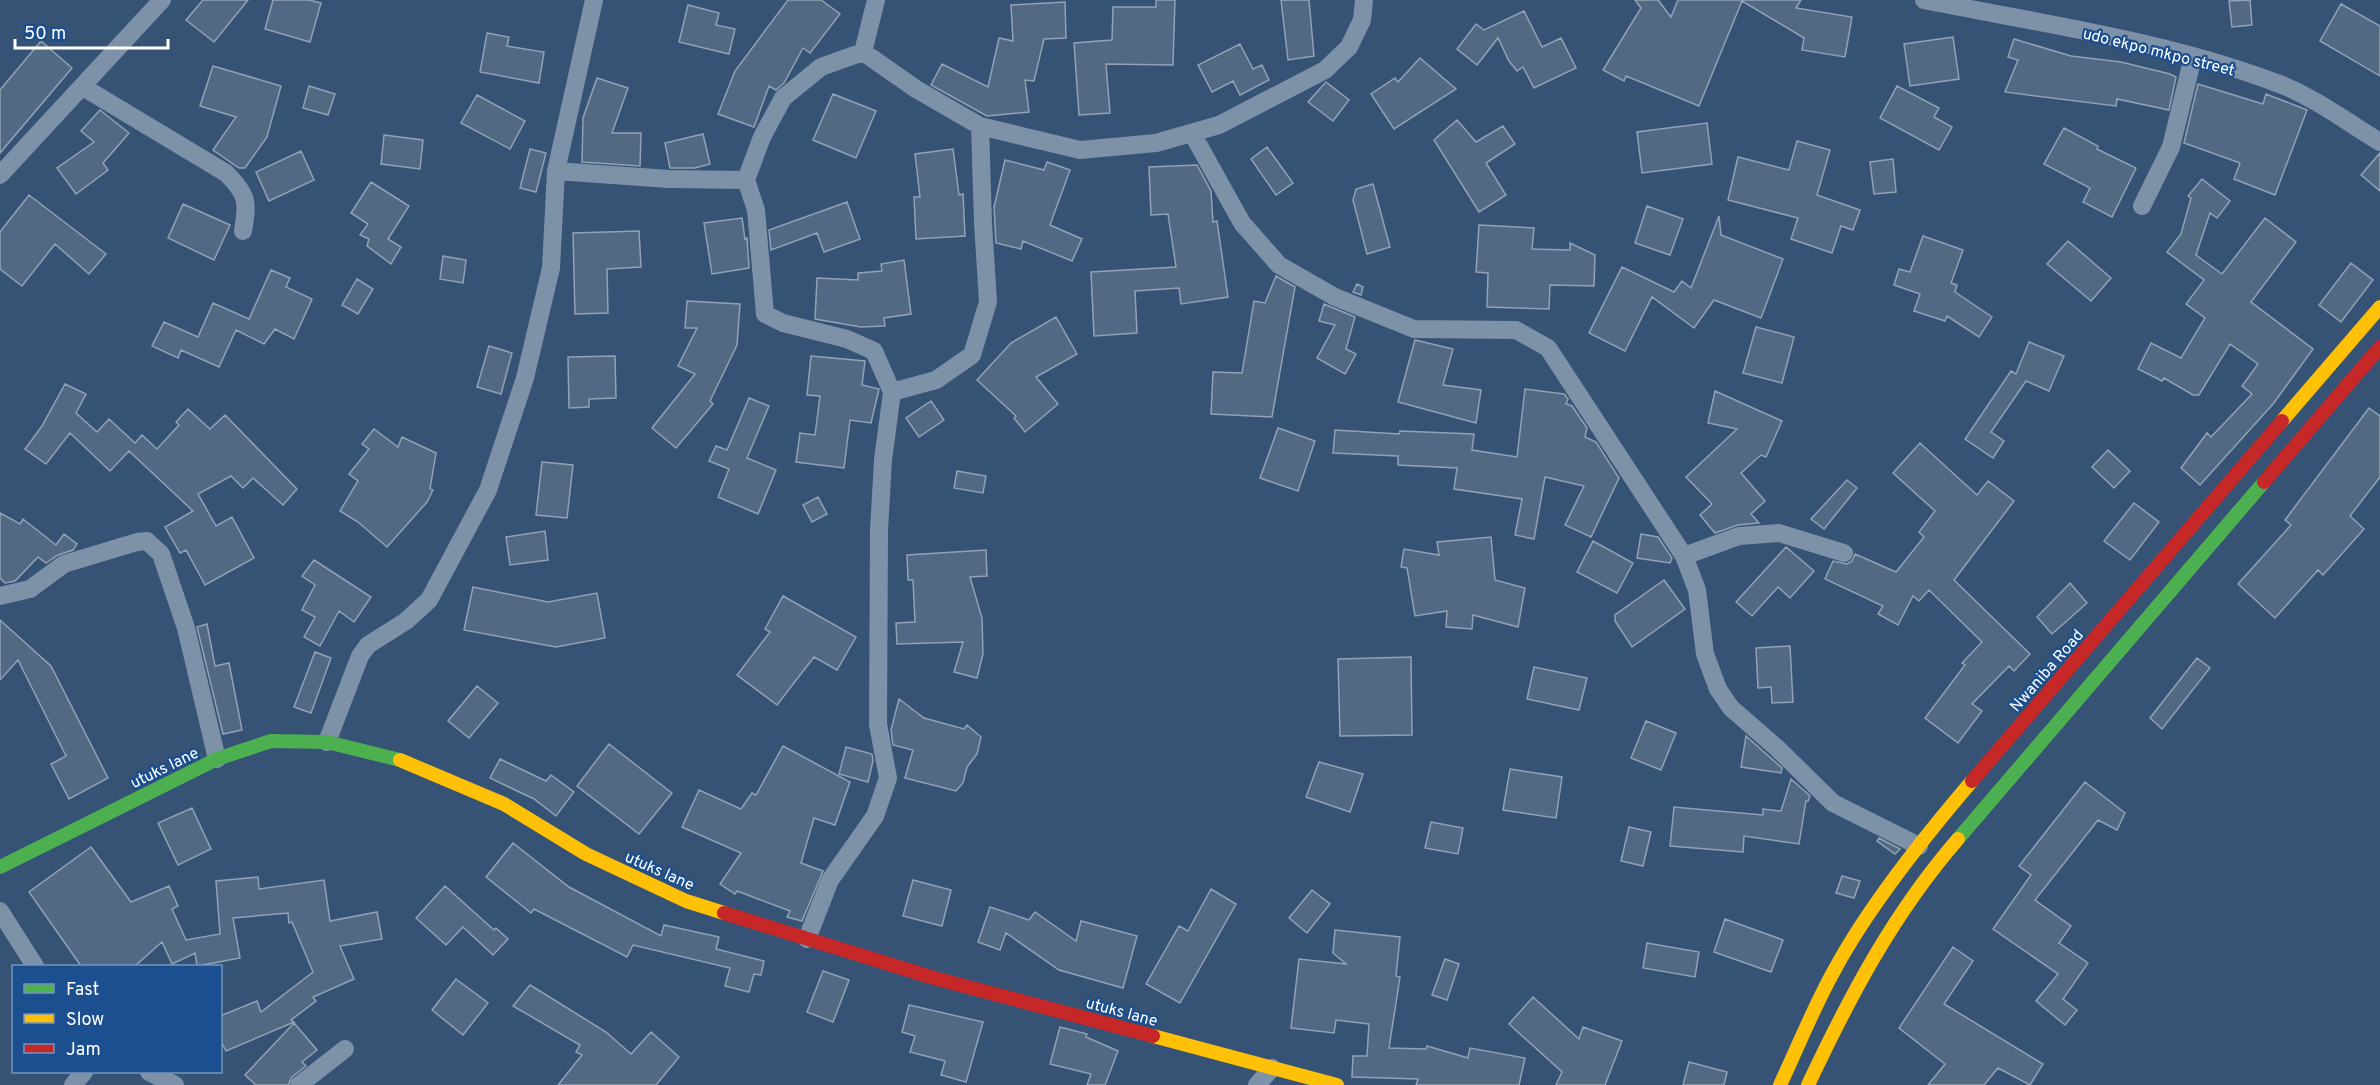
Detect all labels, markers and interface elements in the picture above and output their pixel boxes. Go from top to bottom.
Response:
scale bar [15,12,168,50]
text: 50 m [24,23,66,46]
street label: udo ekpo mkpo street [2080,24,2237,82]
street label: Nwaniba Road [2006,626,2089,717]
street label: utuks lane [127,744,202,794]
street label: utuks lane [621,848,697,896]
legend [12,965,222,1073]
text: Fast [66,979,99,1002]
street label: utuks lane [1083,994,1160,1032]
text: Slow [66,1009,104,1032]
text: Jam [66,1039,101,1062]

